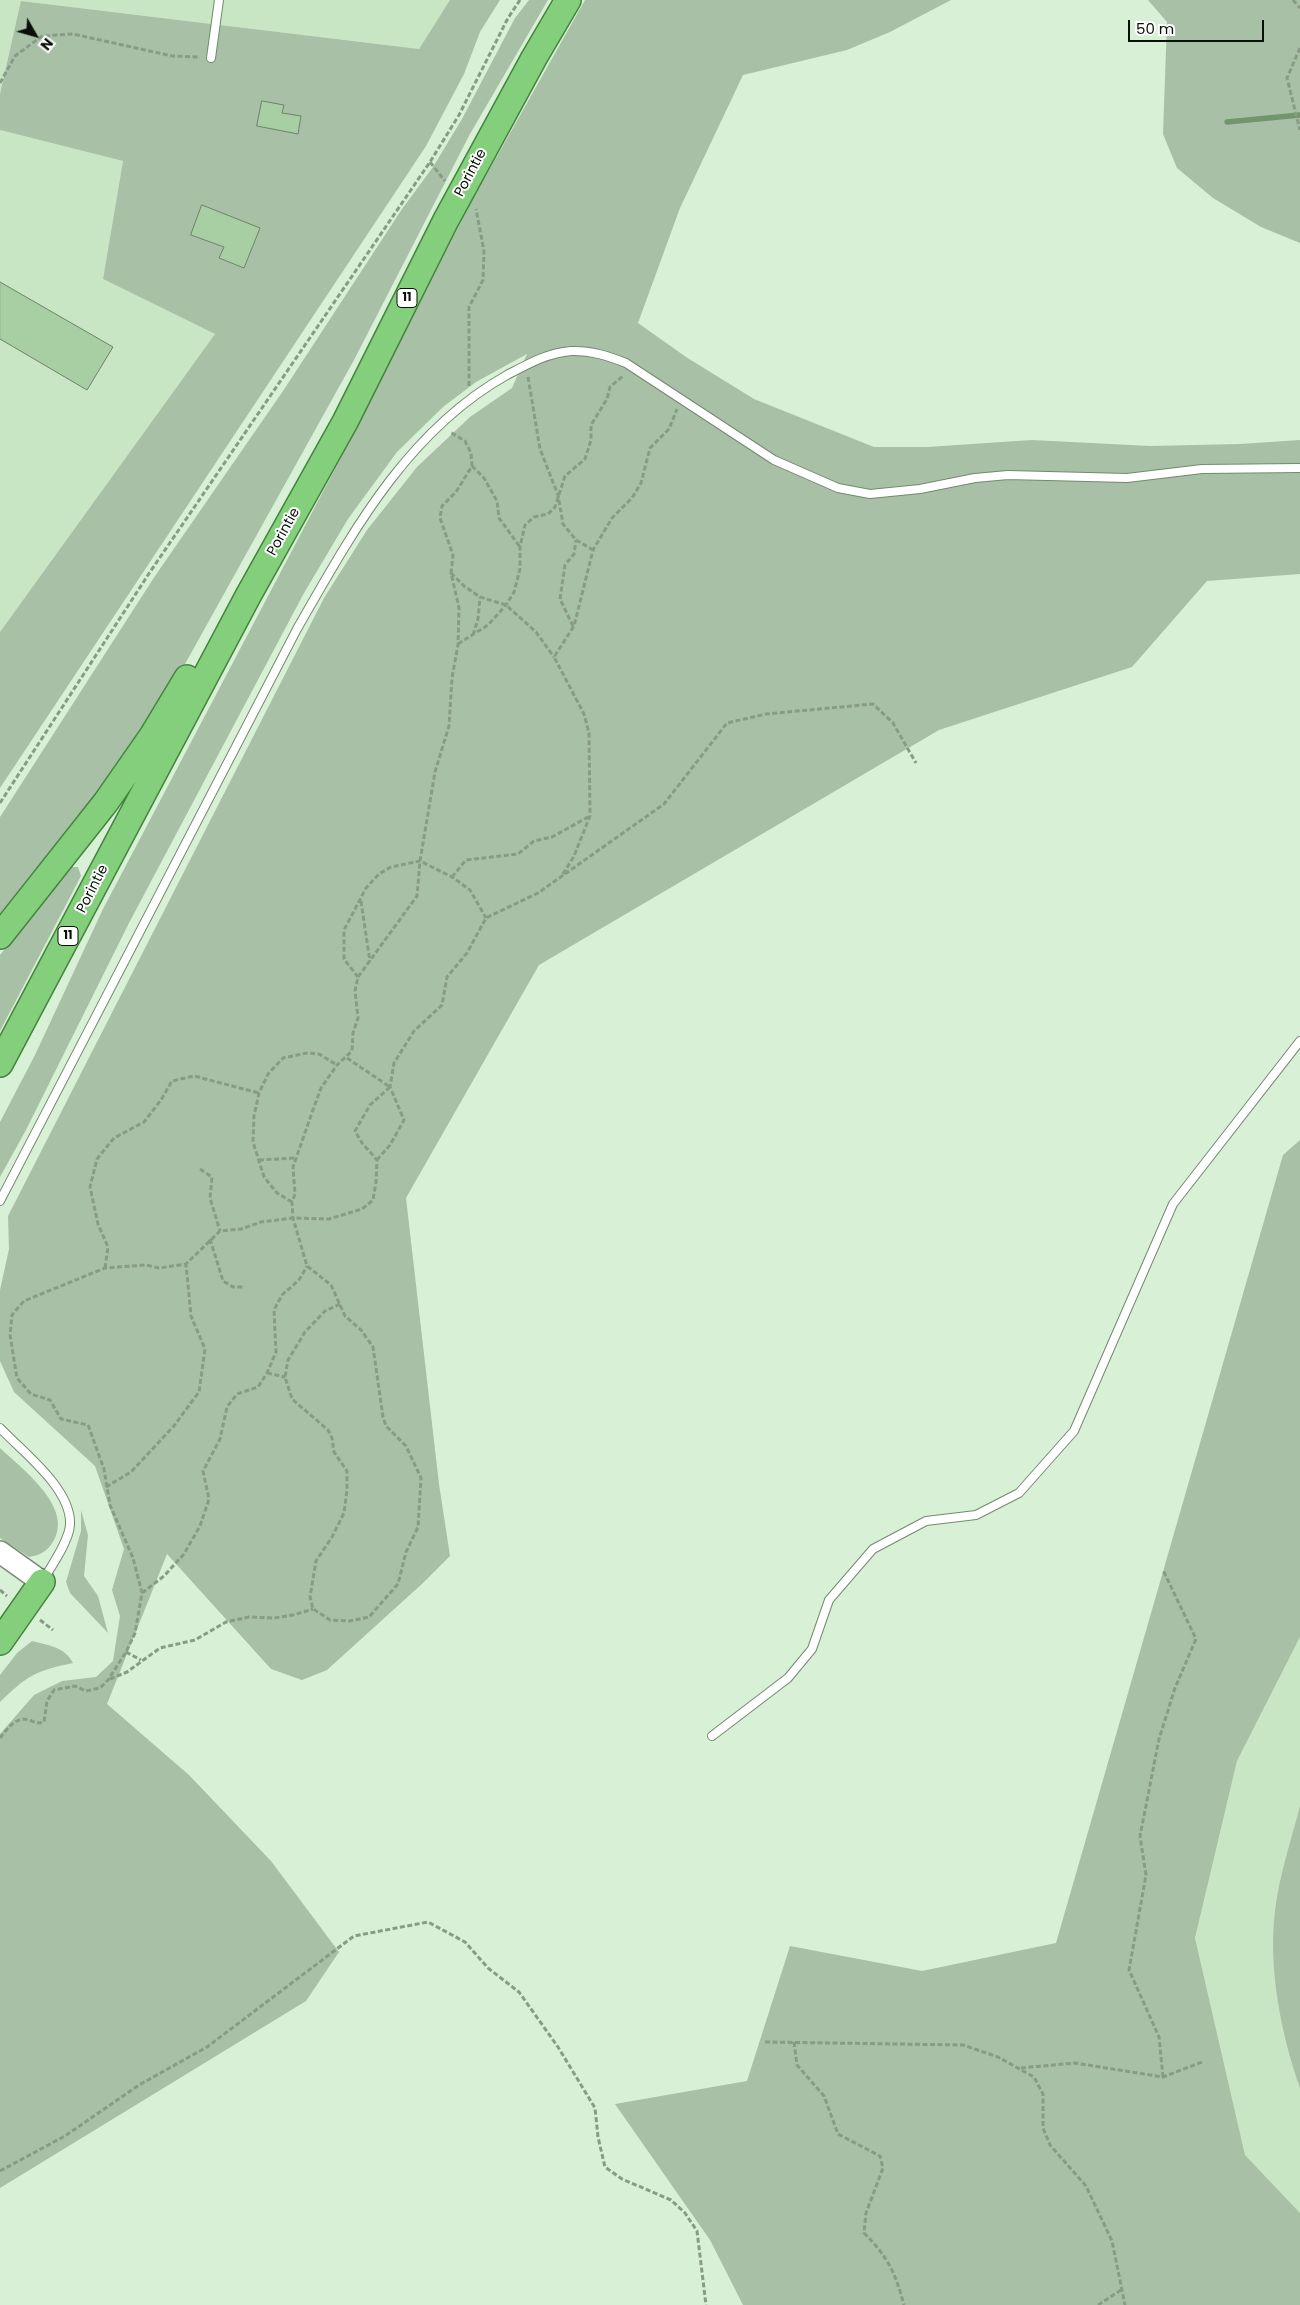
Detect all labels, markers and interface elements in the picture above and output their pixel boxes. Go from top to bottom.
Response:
north arrow [10,10,60,60]
scale bar [1130,10,1266,42]
text: 50 m [1136,18,1174,39]
text: N [36,34,58,55]
street label: Porintie [451,146,491,200]
road number: 11 [397,288,417,308]
street label: Porintie [264,505,304,559]
street label: Porintie [74,862,112,916]
road number: 11 [58,926,78,946]

